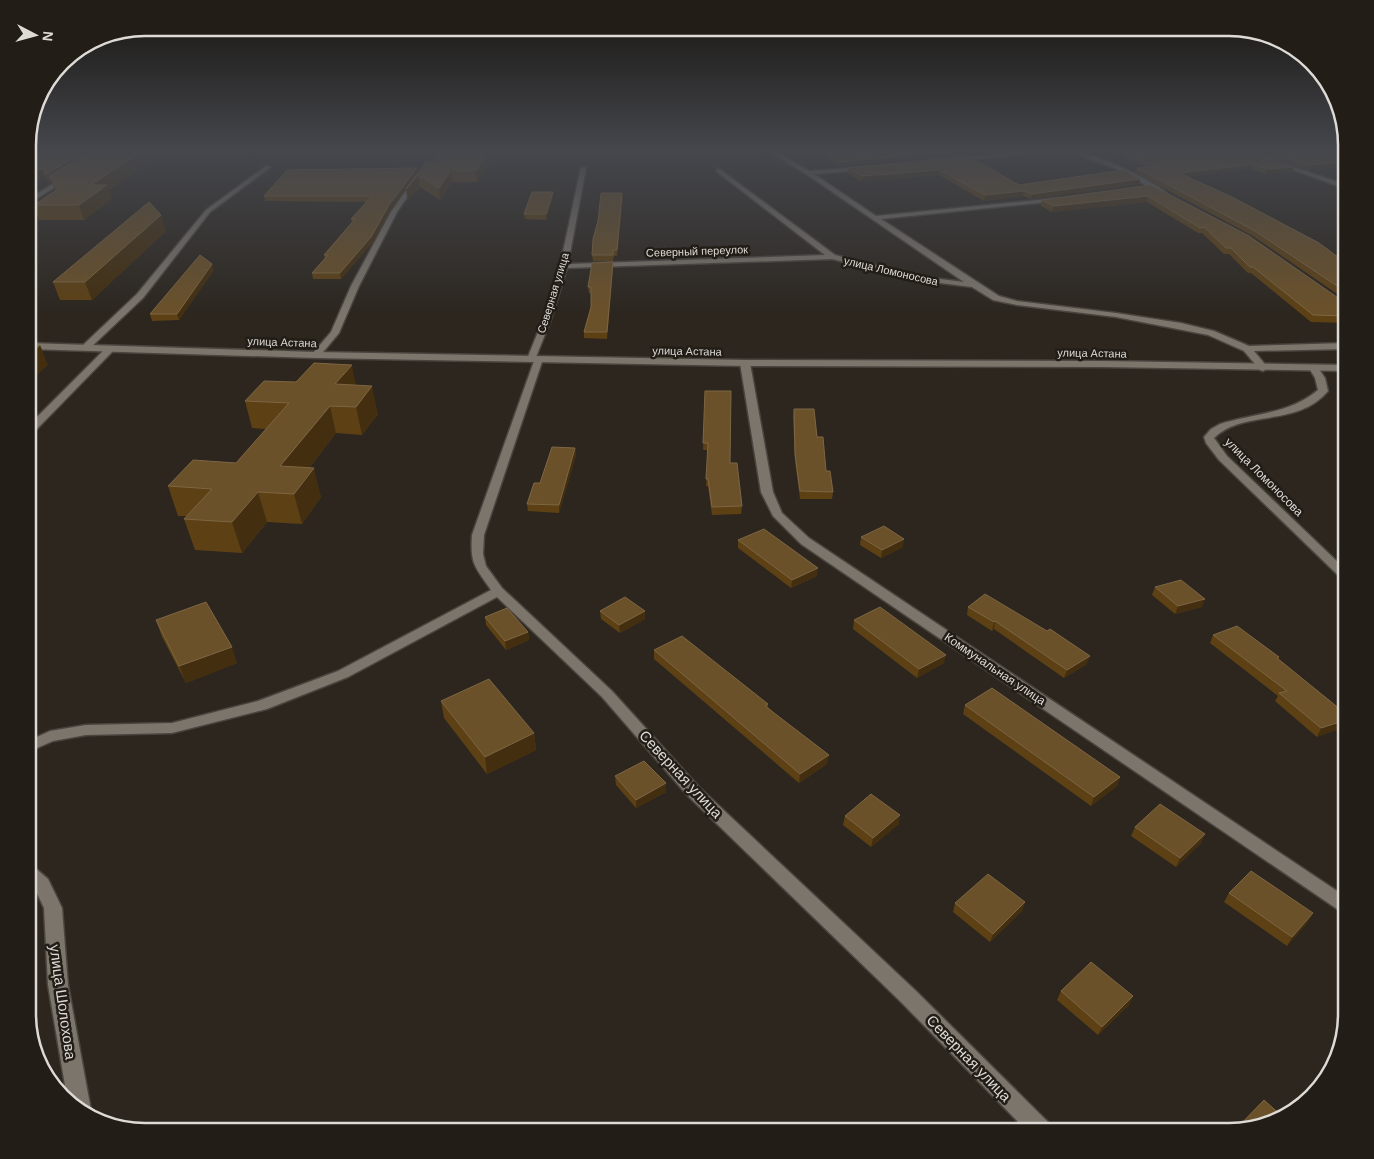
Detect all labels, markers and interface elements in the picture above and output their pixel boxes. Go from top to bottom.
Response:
north arrow [10,10,60,60]
text: N [39,30,56,42]
street label: Северный переулок [646,243,748,259]
street label: Северная улица [535,250,571,335]
street label: улица Ломоносова [843,254,940,288]
street label: улица Астана [247,335,318,349]
street label: улица Астана [652,344,723,358]
street label: улица Астана [1057,346,1128,360]
street label: улица Ломоносова [1222,435,1306,519]
street label: Коммунальная улица [942,630,1048,708]
street label: Северная улица [636,727,726,822]
street label: улица Шолохова [47,943,80,1061]
street label: Северная улица [923,1011,1015,1105]

